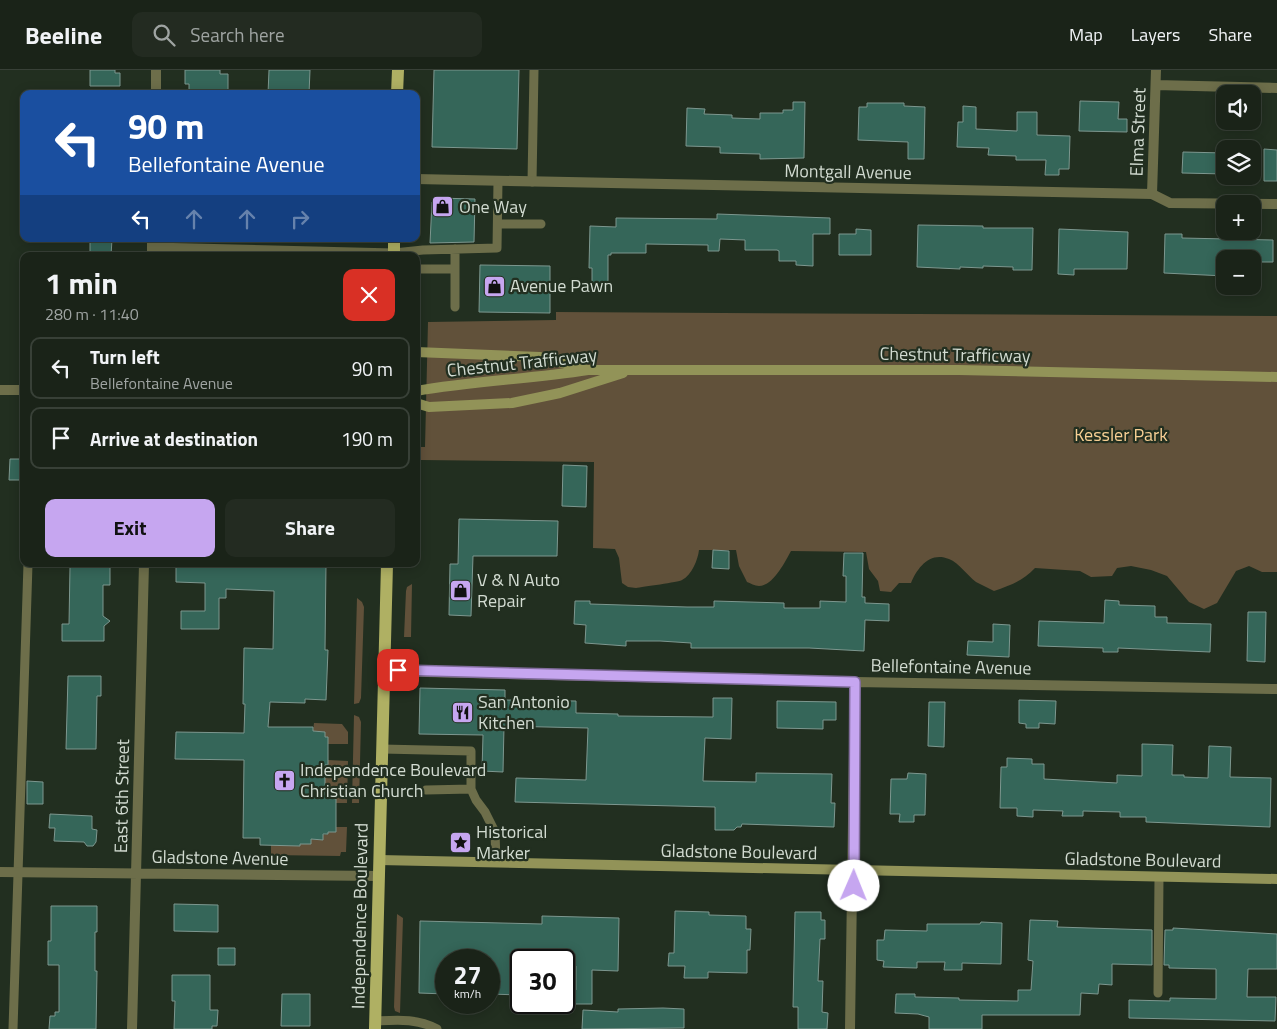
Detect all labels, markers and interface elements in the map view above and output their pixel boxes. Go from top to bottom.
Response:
search box [132,12,482,57]
text: Beeline [25,17,102,53]
text: Search here [190,20,285,49]
icon: search [150,21,178,49]
text: Map [1069,21,1103,48]
text: Layers [1131,21,1180,48]
text: Share [1208,21,1252,48]
map controls [1216,85,1261,295]
button: sound [1216,85,1261,130]
street label: Elma Street [1122,87,1153,177]
text: 90 m [128,99,204,153]
icon: left [45,110,110,175]
button: layers [1216,140,1261,185]
text: Bellefontaine Avenue [128,147,325,181]
street label: Montgall Avenue [784,157,912,186]
place label: One Way [459,193,527,220]
shop icon: One Way [431,195,455,219]
button: + [1216,195,1261,240]
icon: left [127,205,155,233]
icon: ahead [180,205,208,233]
icon: ahead [233,205,261,233]
icon: right [286,205,314,233]
button: − [1216,250,1261,295]
text: 1 min [45,260,118,306]
button: close [343,269,395,321]
place label: Avenue Pawn [510,272,613,299]
shop icon: Avenue Pawn [482,274,506,298]
text: 280 m · 11:40 [45,302,139,326]
street label: Chestnut Trafficway [879,340,1031,369]
street label: Chestnut Trafficway [446,341,599,384]
text: Turn left [90,342,160,371]
icon: left [47,354,75,382]
text: 90 m [352,354,393,383]
text: Bellefontaine Avenue [90,371,233,395]
park label: Kessler Park [1074,421,1168,448]
icon: arrive [47,424,75,452]
text: Arrive at destination [90,424,258,453]
text: 190 m [341,424,393,453]
button: Exit [45,499,215,557]
button: Share [225,499,395,557]
place label: V & N Auto Repair [477,566,560,614]
shop icon: V & N Auto Repair [449,578,473,602]
pin [377,649,419,691]
street label: Bellefontaine Avenue [870,652,1032,681]
icon: arrive [384,656,412,684]
place label: San Antonio Kitchen [478,688,570,736]
restaurant icon: San Antonio Kitchen [450,700,474,724]
street label: East 6th Street [107,738,136,853]
place label: Independence Boulevard Christian Church [300,756,486,804]
church icon: Independence Boulevard Christian Church [272,768,296,792]
place label: Historical Marker [476,818,547,866]
street label: Independence Boulevard [344,823,375,1009]
place icon: Historical Marker [448,830,472,854]
street label: Gladstone Boulevard [660,837,818,866]
street label: Gladstone Avenue [151,843,289,872]
street label: Gladstone Boulevard [1064,845,1222,874]
position arrow [827,859,879,911]
speed limit sign: 30 [510,949,575,1014]
text: 27 [453,956,482,994]
text: km/h [454,984,481,1003]

